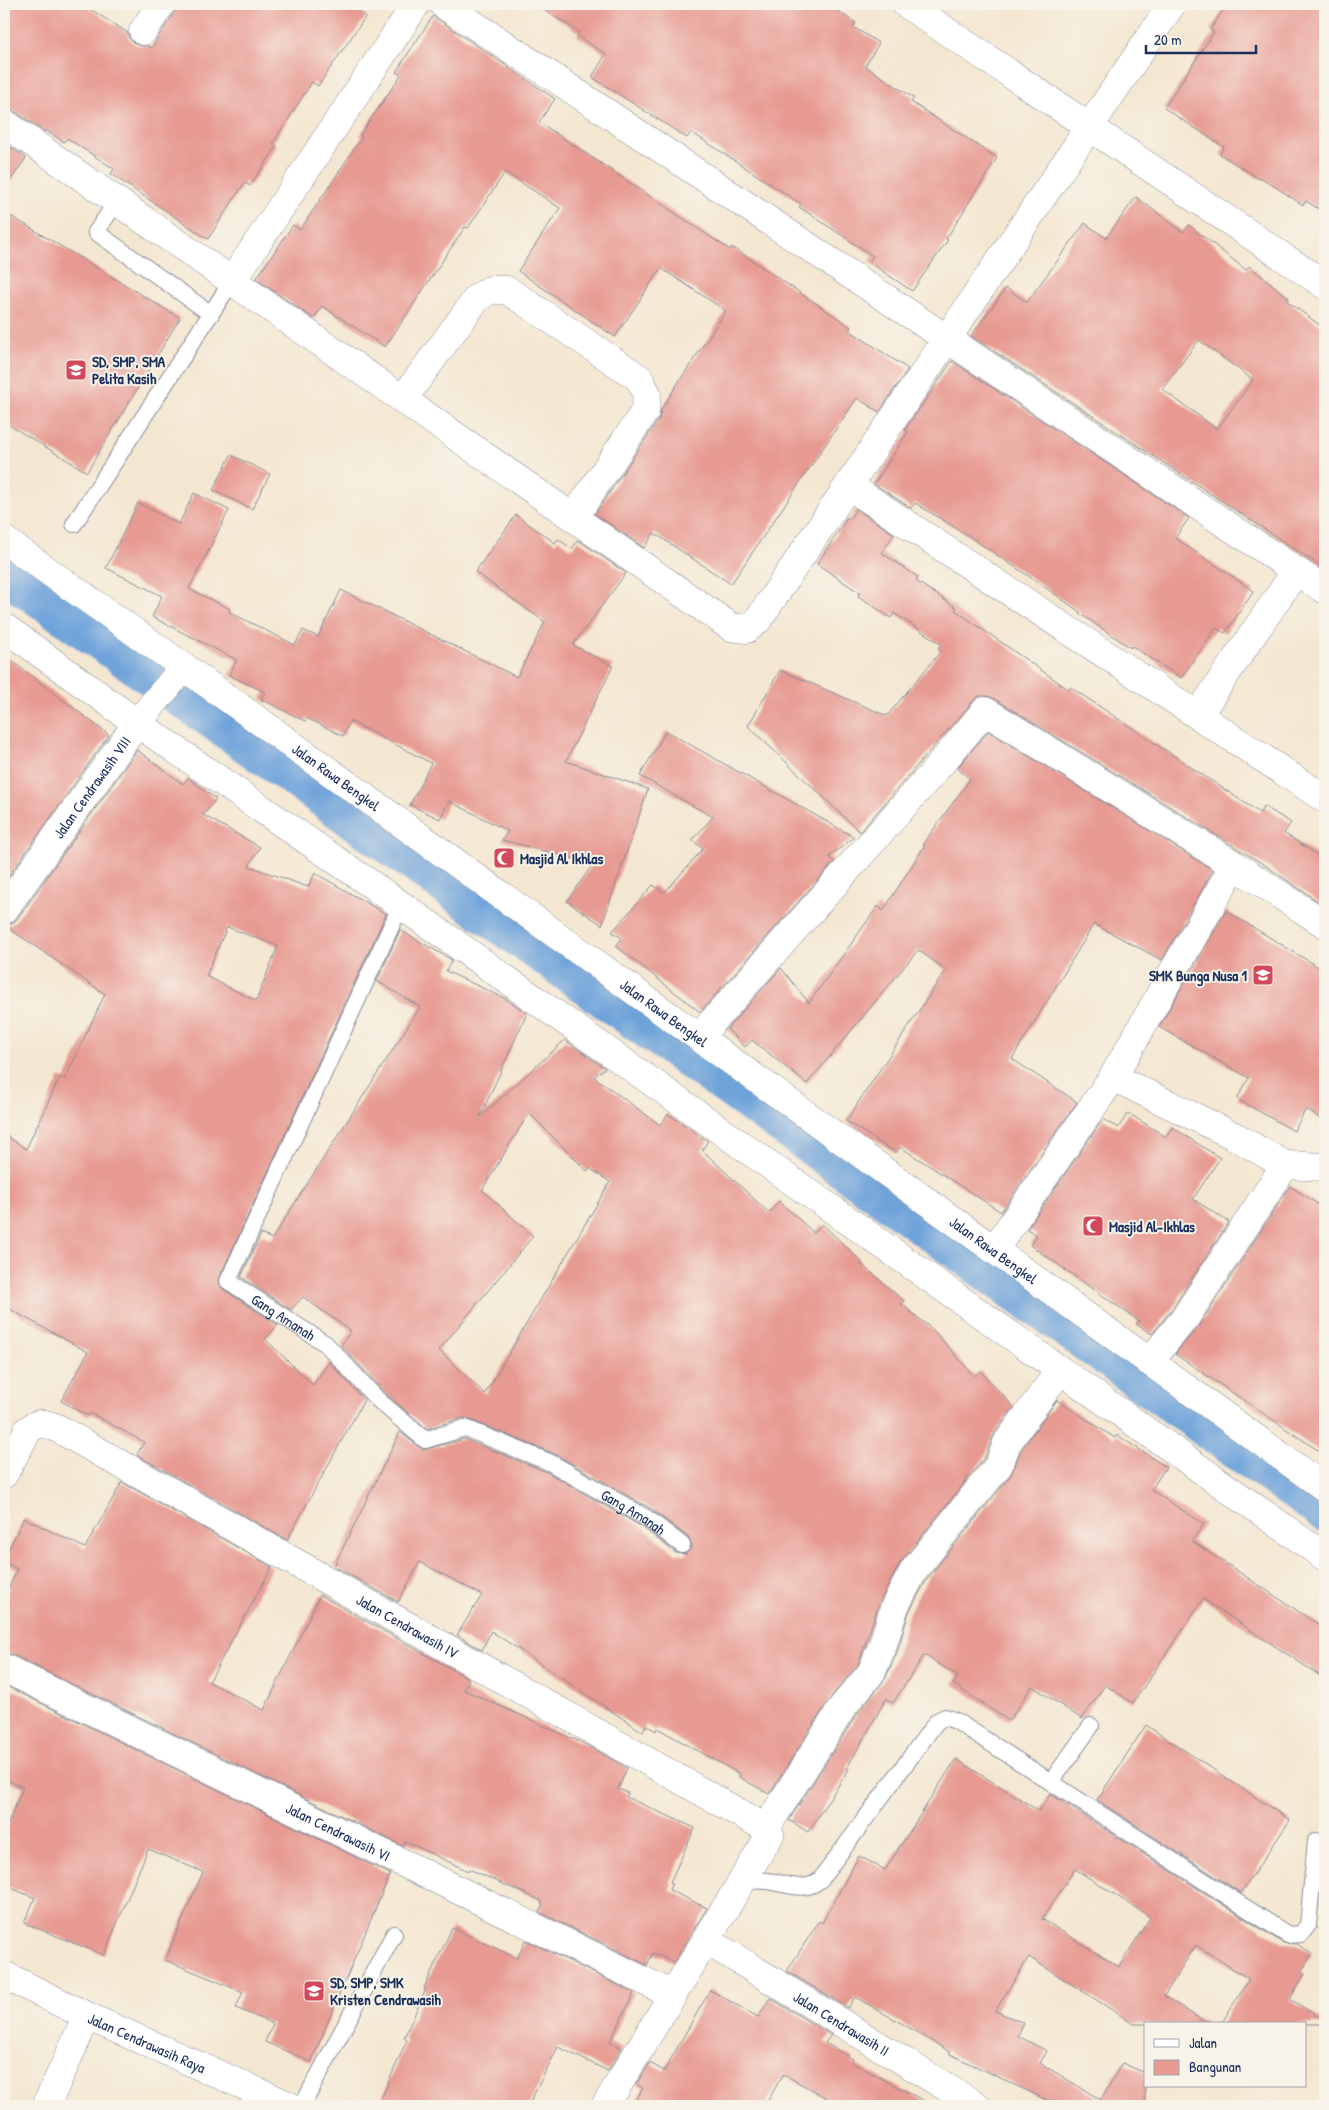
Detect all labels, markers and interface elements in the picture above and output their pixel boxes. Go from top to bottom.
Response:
scale bar [1146,22,1256,54]
text: 20 m [1154,29,1181,50]
place label: SD, SMP, SMA Pelita Kasih [92,351,166,389]
school or university icon: SD, SMP, SMA Pelita Kasih [64,358,88,382]
street label: Jalan Cendrawasih VIII [48,732,135,842]
street label: Jalan Rawa Bengkel [288,738,385,815]
mosque icon: Masjid Al Ikhlas [492,846,516,870]
place label: Masjid Al Ikhlas [520,848,603,869]
school or university icon: SMK Bunga Nusa 1 [1251,963,1275,987]
place label: SMK Bunga Nusa 1 [1149,965,1248,987]
street label: Jalan Rawa Bengkel [616,974,713,1051]
street label: Jalan Rawa Bengkel [946,1211,1042,1289]
mosque icon: Masjid Al-Ikhlas [1081,1214,1105,1238]
place label: Masjid Al-Ikhlas [1109,1216,1195,1237]
street label: Gang Amanah [247,1288,320,1345]
street label: Gang Amanah [597,1484,670,1540]
street label: Jalan Cendrawasih IV [353,1589,463,1663]
street label: Jalan Cendrawasih VI [282,1797,394,1866]
place label: SD, SMP, SMK Kristen Cendrawasih [330,1972,442,2010]
school or university icon: SD, SMP, SMK Kristen Cendrawasih [302,1979,326,2003]
street label: Jalan Cendrawasih II [790,1986,894,2060]
street label: Jalan Cendrawasih Raya [85,2007,209,2078]
legend [1144,2022,1306,2088]
text: Jalan [1189,2032,1217,2053]
text: Bangunan [1189,2056,1242,2077]

